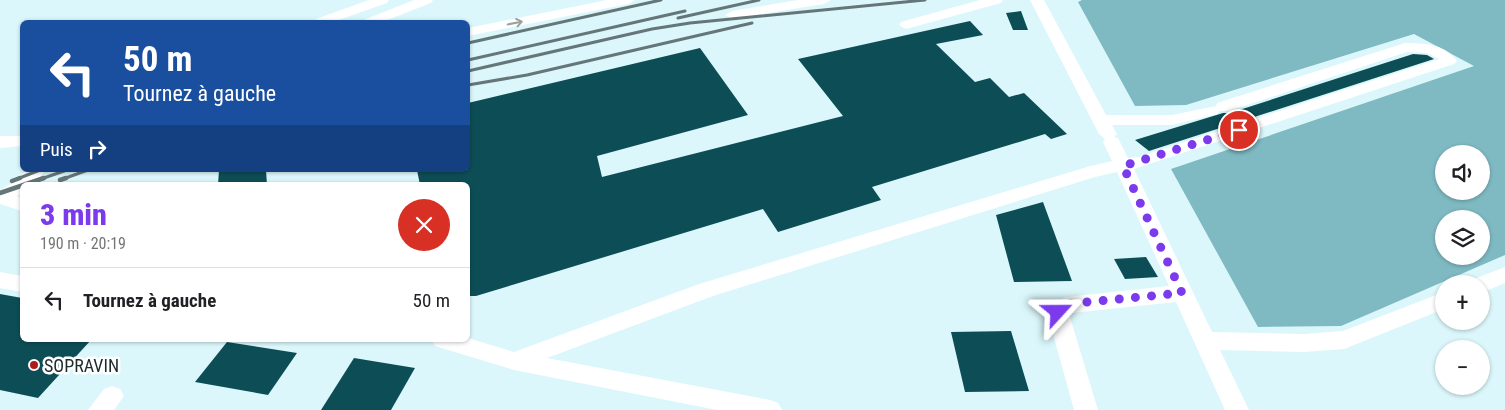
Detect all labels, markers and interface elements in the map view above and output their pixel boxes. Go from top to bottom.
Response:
one-way arrow [507,17,523,27]
text: 50 m [123,39,192,80]
icon: left [40,40,105,105]
text: Tournez à gauche [123,81,276,106]
pin [1218,109,1260,151]
icon: arrive [1225,116,1253,144]
icon: right [83,135,111,163]
text: Puis [40,138,73,161]
map controls [1435,145,1490,395]
button: sound [1435,145,1490,200]
text: 3 min [40,197,107,232]
button: close [398,199,450,251]
button: layers [1435,210,1490,265]
text: 190 m · 20:19 [40,234,126,253]
button: + [1435,275,1490,330]
position arrow [1031,285,1083,337]
icon: left [40,286,68,314]
text: Tournez à gauche [83,289,216,312]
text: 50 m [413,289,450,312]
button: − [1435,340,1490,395]
place label: SOPRAVIN [44,355,119,376]
marker: SOPRAVIN [28,359,40,371]

